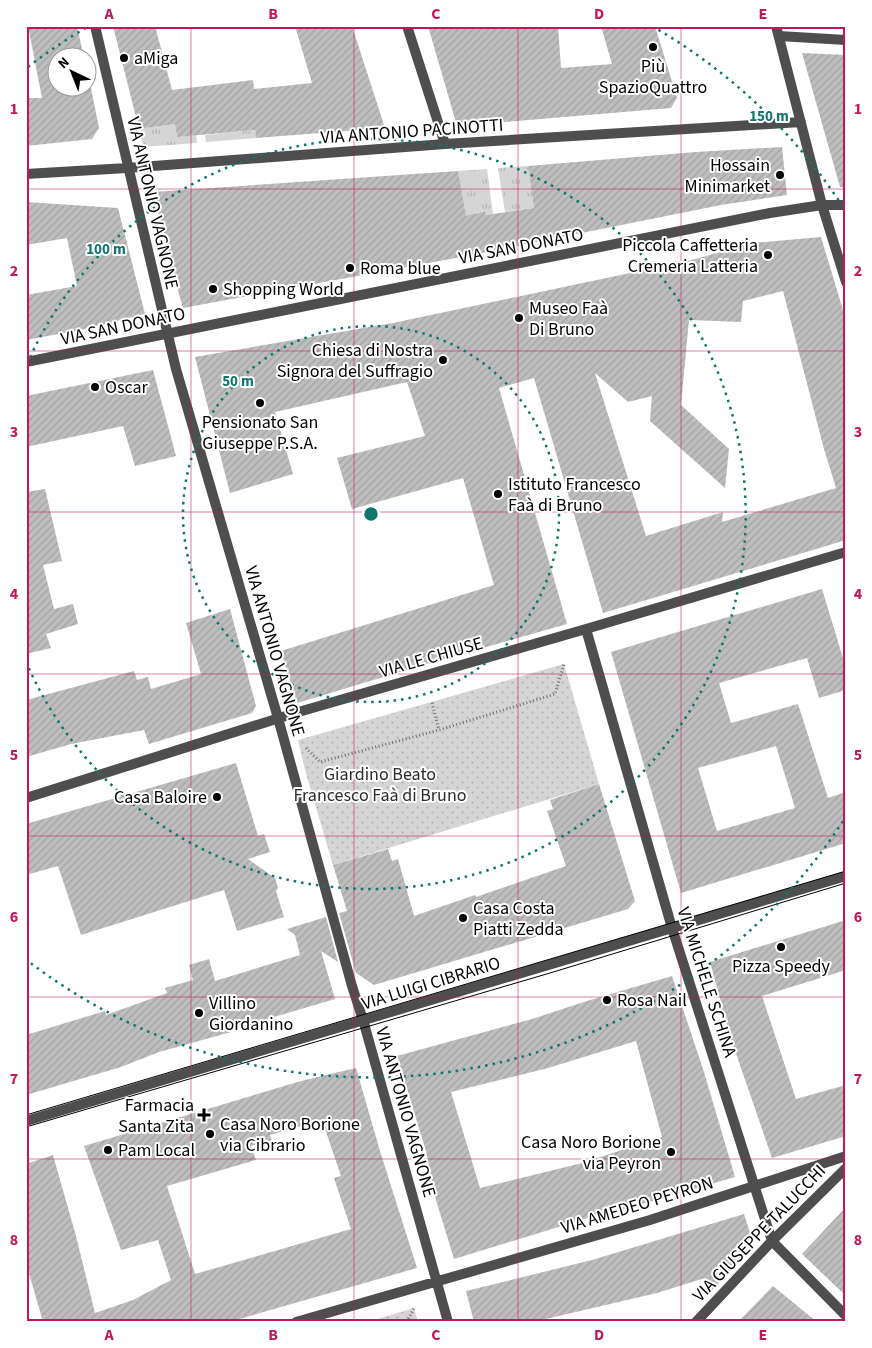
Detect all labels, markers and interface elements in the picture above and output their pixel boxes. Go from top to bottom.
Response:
text: A [103,3,114,25]
text: B [268,3,278,25]
text: C [431,3,441,25]
text: D [594,3,604,25]
text: E [759,3,767,25]
marker: Più SpazioQuattro [647,41,659,53]
place label: aMiga [134,46,178,71]
north arrow [48,48,98,98]
marker: aMiga [118,52,130,64]
text: N [54,53,74,74]
place label: Più SpazioQuattro [599,54,707,100]
text: 1 [10,98,18,120]
text: 1 [854,98,862,120]
text: 150 m [749,106,789,127]
street label: VIA ANTONIO PACINOTTI [320,113,504,150]
street label: VIA ANTONIO VAGNONE [120,114,185,292]
place label: Hossain Minimarket [685,153,770,199]
marker: Hossain Minimarket [774,169,786,181]
street label: VIA SAN DONATO [457,222,586,271]
place label: Piccola Caffetteria Cremeria Latteria [622,233,758,279]
text: 100 m [86,239,126,260]
marker: Piccola Caffetteria Cremeria Latteria [762,249,774,261]
place label: Roma blue [360,256,441,281]
text: 2 [10,260,18,282]
text: 2 [854,260,862,282]
marker: Roma blue [344,262,356,274]
place label: Shopping World [223,277,344,302]
marker: Shopping World [207,283,219,295]
place label: Museo Faà Di Bruno [529,296,608,342]
street label: VIA SAN DONATO [59,301,188,352]
marker: Museo Faà Di Bruno [513,312,525,324]
place label: Chiesa di Nostra Signora del Suffragio [277,338,433,384]
marker: Chiesa di Nostra Signora del Suffragio [437,354,449,366]
text: 50 m [222,371,254,392]
place label: Oscar [105,375,149,400]
marker: Oscar [89,381,101,393]
marker: Pensionato San Giuseppe P.S.A. [254,397,266,409]
place label: Pensionato San Giuseppe P.S.A. [202,410,318,456]
text: 3 [10,421,18,443]
text: 3 [854,421,862,443]
place label: Istituto Francesco Faà di Bruno [508,472,641,518]
marker: Istituto Francesco Faà di Bruno [492,488,504,500]
centre of rings [362,505,380,523]
street label: VIA ANTONIO VAGNONE [238,563,311,739]
text: 4 [10,583,19,605]
text: 4 [854,583,863,605]
street label: VIA LE CHIUSE [377,631,486,684]
text: 5 [10,744,18,766]
text: 5 [854,744,862,766]
park label: Giardino Beato Francesco Faà di Bruno [293,762,467,808]
place label: Casa Baloire [114,785,207,810]
marker: Casa Baloire [211,791,223,803]
place label: Casa Costa Piatti Zedda [473,896,564,942]
street label: VIA MICHELE SCHINA [670,904,743,1061]
text: 6 [10,906,18,928]
text: 6 [854,906,862,928]
marker: Casa Costa Piatti Zedda [457,912,469,924]
marker: Pizza Speedy [775,941,787,953]
street label: VIA LUIGI CIBRARIO [359,950,504,1016]
place label: Pizza Speedy [732,954,831,979]
place label: Rosa Nail [617,988,687,1013]
place label: Villino Giordanino [209,991,293,1037]
marker: Rosa Nail [601,994,613,1006]
marker: Villino Giordanino [193,1007,205,1019]
street label: VIA ANTONIO VAGNONE [369,1024,442,1200]
text: 7 [10,1068,18,1090]
text: 7 [854,1068,862,1090]
place label: Farmacia Santa Zita [118,1093,194,1139]
marker: Farmacia Santa Zita [198,1109,210,1121]
place label: Casa Noro Borione via Cibrario [220,1112,360,1158]
marker: Casa Noro Borione via Cibrario [204,1128,216,1140]
place label: Casa Noro Borione via Peyron [521,1130,661,1176]
place label: Pam Local [118,1138,195,1163]
marker: Pam Local [102,1144,114,1156]
marker: Casa Noro Borione via Peyron [665,1146,677,1158]
street label: VIA GIUSEPPE TALUCCHI [687,1159,832,1308]
street label: VIA AMEDEO PEYRON [558,1170,716,1241]
text: 8 [10,1229,18,1251]
text: 8 [854,1229,862,1251]
text: A [103,1324,114,1346]
text: B [268,1324,278,1346]
text: C [431,1324,441,1346]
text: D [594,1324,604,1346]
text: E [759,1324,767,1346]

